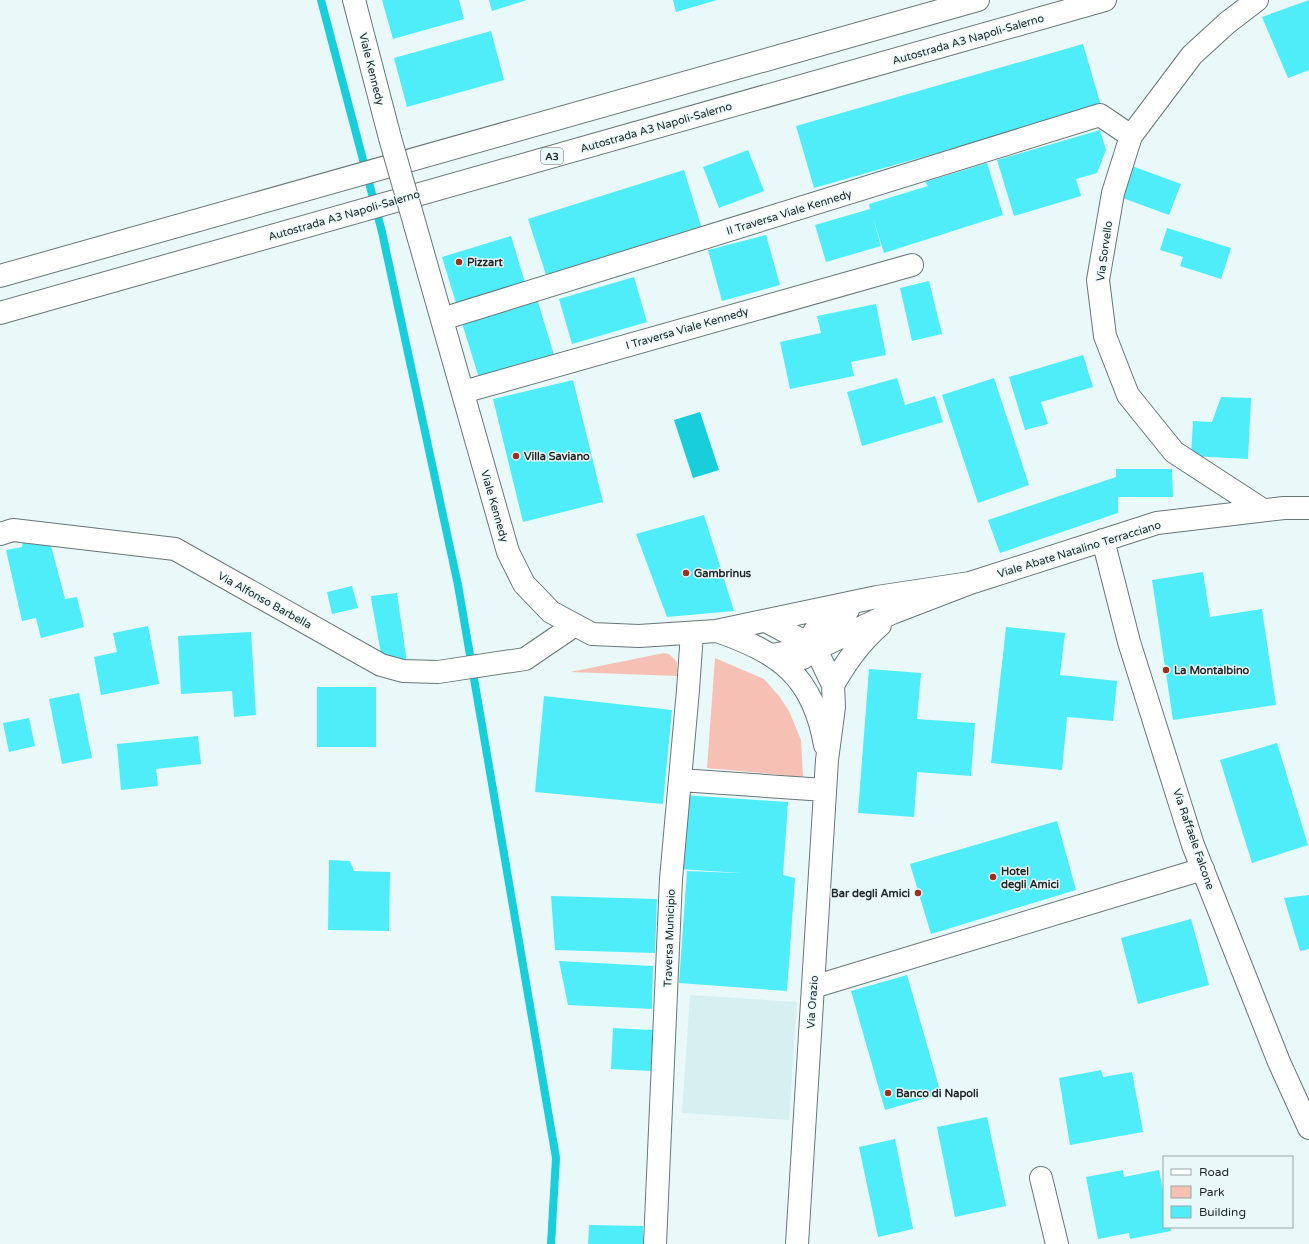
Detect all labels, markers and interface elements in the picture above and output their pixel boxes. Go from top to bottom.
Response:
street label: Autostrada A3 Napoli-Salerno [891,11,1046,67]
street label: Viale Kennedy [356,31,387,107]
street label: Autostrada A3 Napoli-Salerno [579,99,734,155]
road number: A3 [541,148,563,164]
street label: Autostrada A3 Napoli-Salerno [267,187,422,243]
street label: II Traversa Viale Kennedy [725,187,853,238]
street label: Via Sorvello [1094,220,1115,282]
place label: Pizzart [467,256,503,269]
marker: Pizzart [454,257,464,267]
street label: I Traversa Viale Kennedy [624,305,750,352]
place label: Villa Saviano [524,450,590,463]
marker: Villa Saviano [511,451,521,461]
street label: Viale Kennedy [478,469,511,544]
street label: Viale Abate Natalino Terracciano [996,518,1163,581]
place label: Gambrinus [694,567,752,580]
marker: Gambrinus [681,568,691,578]
street label: Via Alfonso Barbella [216,569,314,632]
place label: La Montalbino [1174,664,1250,677]
marker: La Montalbino [1161,665,1171,675]
street label: Via Raffaele Falcone [1170,787,1217,891]
place label: Hotel degli Amici [1001,865,1059,892]
marker: Hotel degli Amici [988,872,998,882]
place label: Bar degli Amici [831,887,910,901]
street label: Traversa Municipio [661,888,678,987]
marker: Bar degli Amici [913,888,923,898]
street label: Via Orazio [804,975,821,1029]
place label: Banco di Napoli [896,1087,979,1101]
marker: Banco di Napoli [883,1088,893,1098]
legend [1163,1156,1293,1228]
text: Road [1199,1165,1229,1179]
text: Park [1199,1185,1225,1199]
text: Building [1199,1205,1246,1219]

